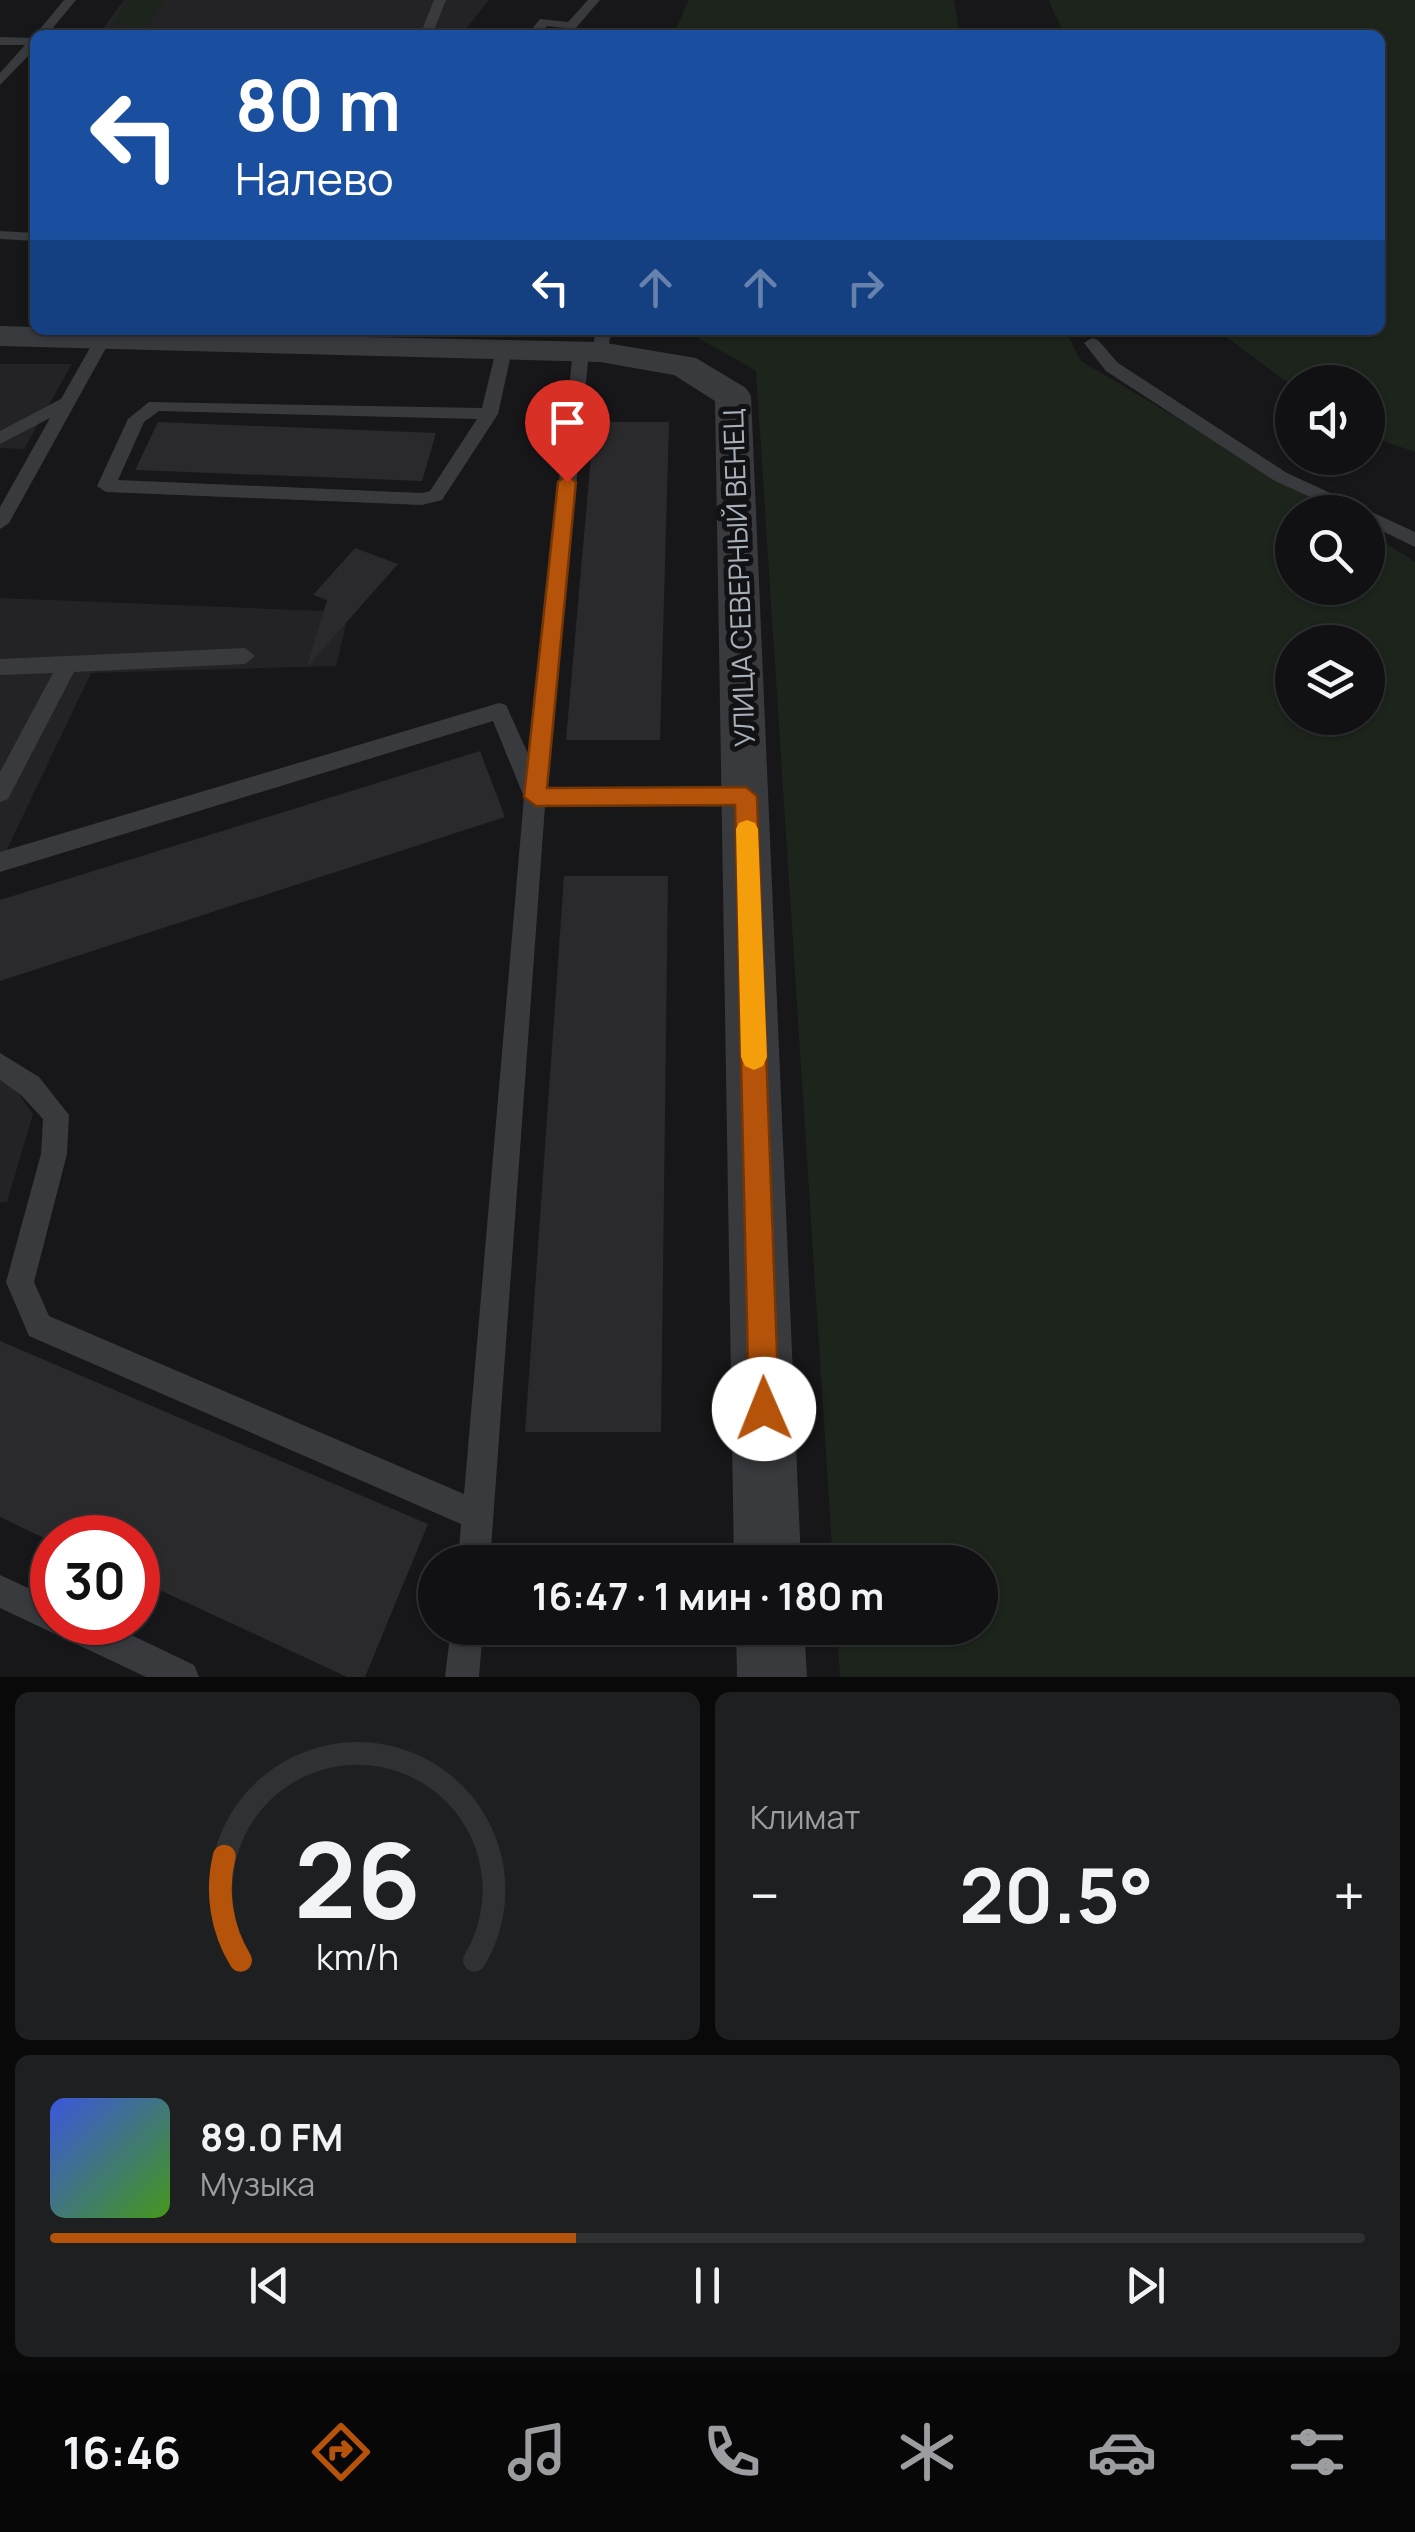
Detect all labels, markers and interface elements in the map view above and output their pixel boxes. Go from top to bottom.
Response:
text: 80 m [235,56,401,152]
icon: left [70,70,200,200]
text: Налево [235,147,394,209]
icon: left [523,260,578,315]
icon: ahead [628,260,683,315]
icon: ahead [733,260,788,315]
icon: right [838,260,893,315]
map controls [1275,365,1385,735]
button: sound [1275,365,1385,475]
pin [525,380,610,483]
icon: arrive [540,395,595,450]
street label: УЛИЦА СЕВЕРНЫЙ ВЕНЕЦ [713,408,763,748]
button: search [1275,495,1385,605]
button: layers [1275,625,1385,735]
position arrow [712,1357,816,1461]
speed limit sign: 30 [30,1515,160,1645]
text: 16:47 · 1 мин · 180 m [532,1569,884,1621]
text: Климат [750,1795,860,1839]
text: 26 [294,1807,421,1949]
text: 20.5° [959,1843,1154,1946]
text: − [750,1857,780,1933]
text: + [1333,1857,1365,1933]
text: km/h [316,1932,399,1981]
text: 89.0 FM [200,2110,343,2162]
text: Музыка [200,2162,315,2206]
icon: previous [242,2258,297,2313]
icon: pause [680,2258,735,2313]
icon: next [1118,2258,1173,2313]
icon: directions [306,2417,376,2487]
icon: music [502,2417,572,2487]
icon: phone [697,2417,767,2487]
icon: climate [892,2417,962,2487]
icon: car [1087,2417,1157,2487]
icon: filters [1282,2417,1352,2487]
text: 16:46 [63,2421,181,2483]

